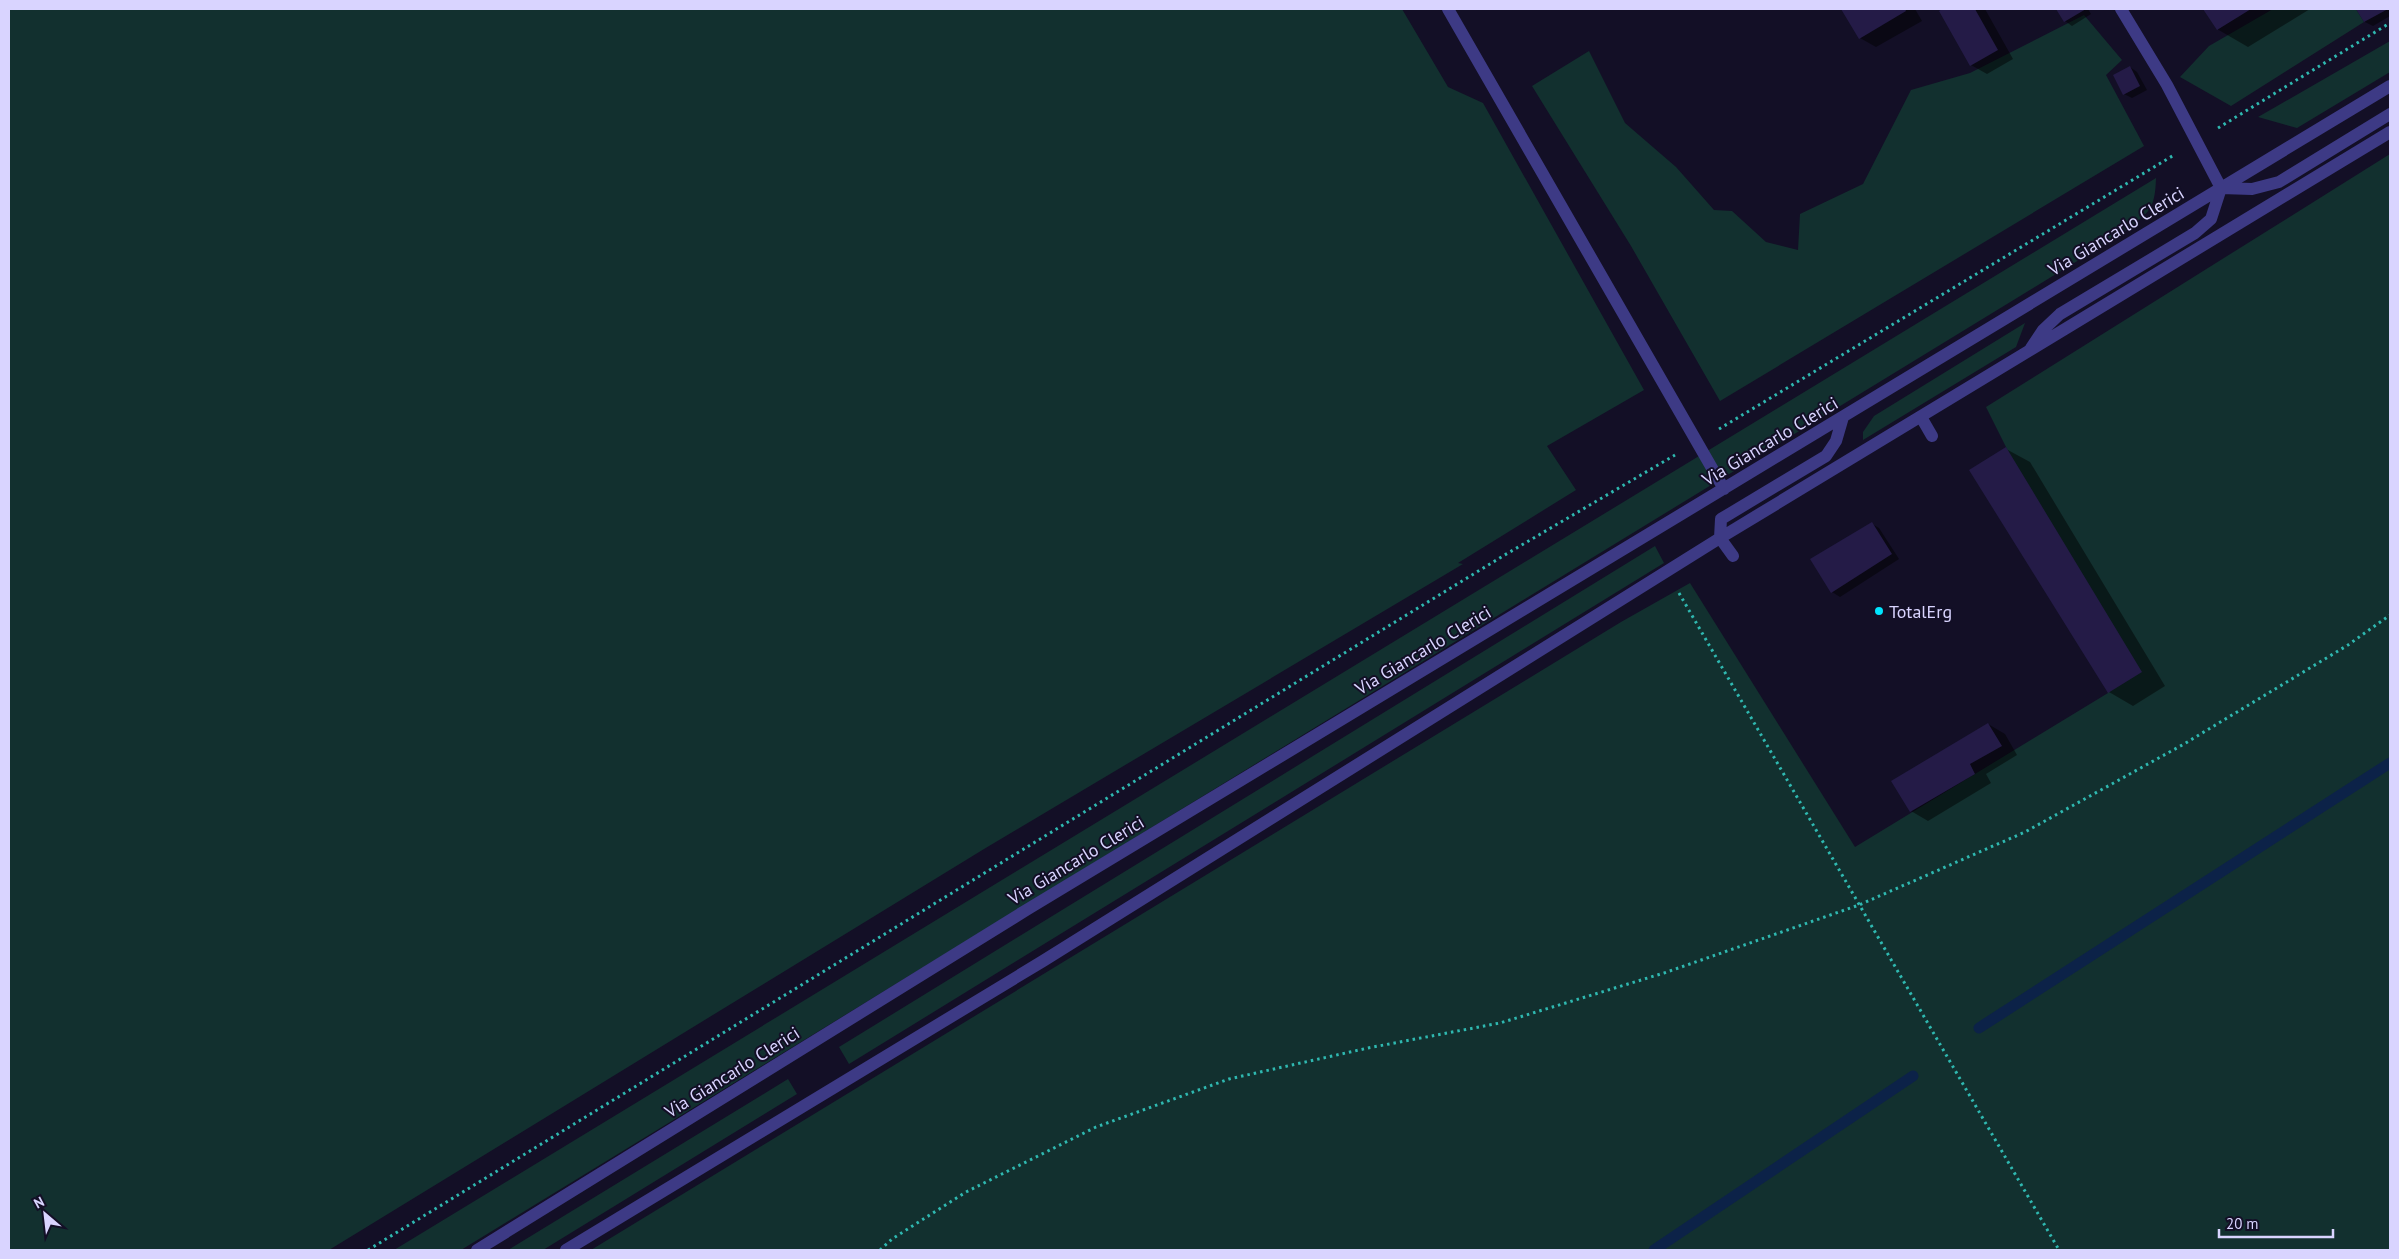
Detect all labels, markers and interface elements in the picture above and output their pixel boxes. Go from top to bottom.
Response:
street label: Via Giancarlo Clerici [2043,181,2188,281]
street label: Via Giancarlo Clerici [1697,391,1842,491]
street label: Via Giancarlo Clerici [1350,600,1495,700]
place label: TotalErg [1889,600,1952,623]
marker: TotalErg [1873,605,1885,617]
street label: Via Giancarlo Clerici [1003,810,1148,910]
street label: Via Giancarlo Clerici [659,1021,804,1123]
north arrow [20,1189,70,1239]
text: N [31,1192,47,1213]
scale bar [2219,1206,2333,1238]
text: 20 m [2226,1214,2259,1233]

